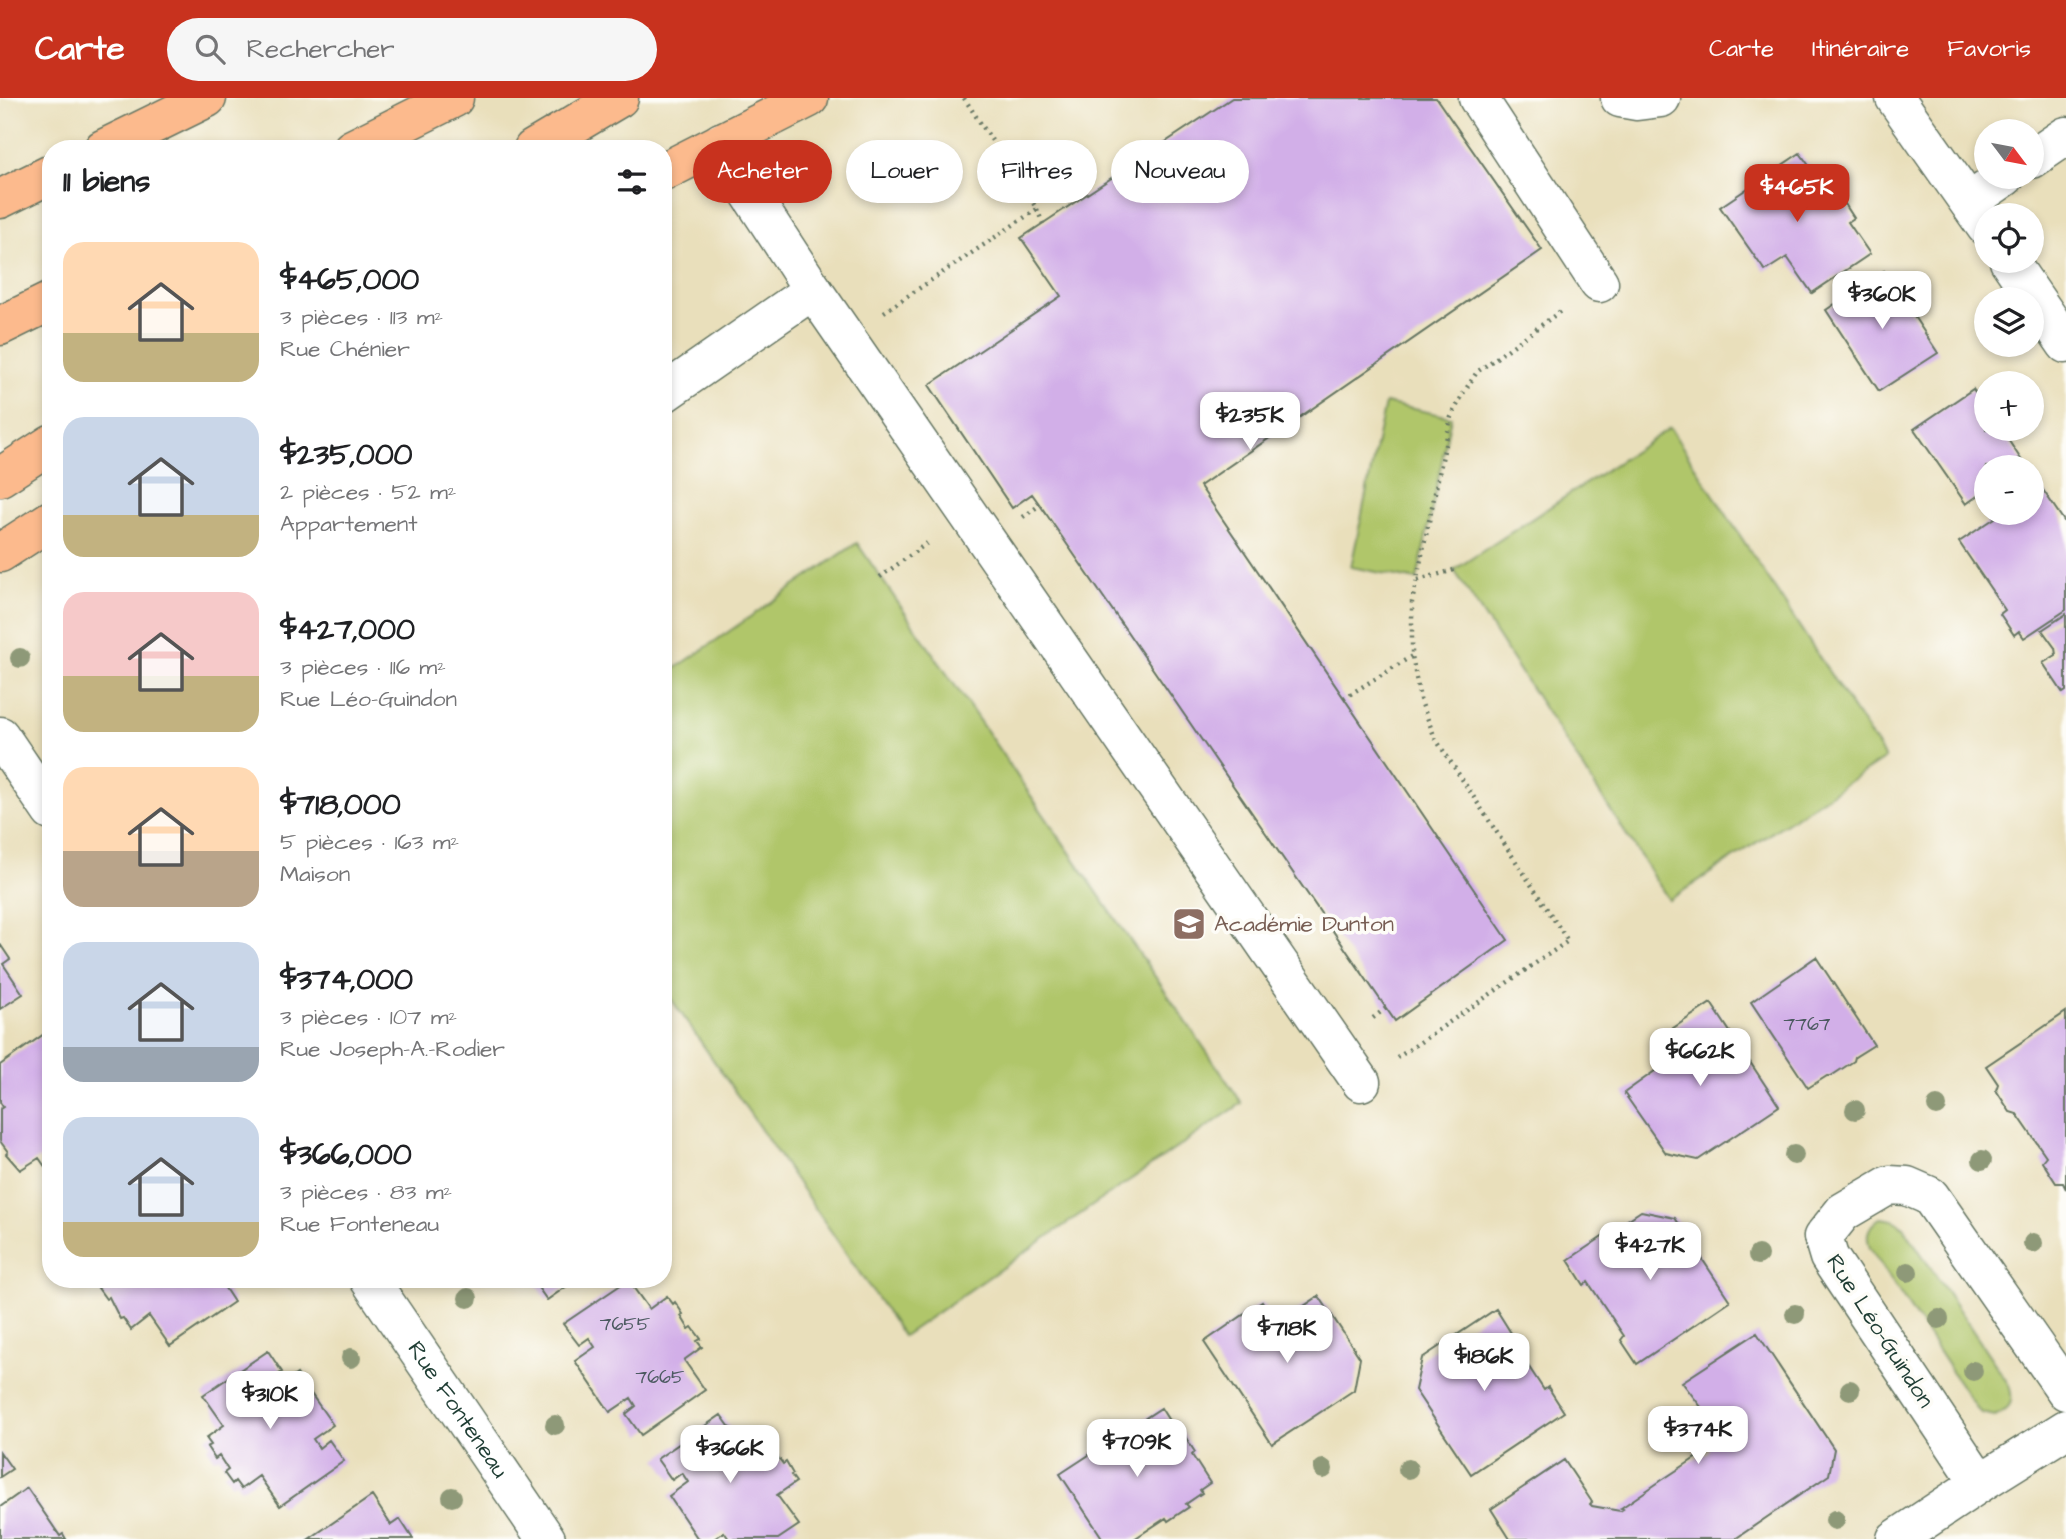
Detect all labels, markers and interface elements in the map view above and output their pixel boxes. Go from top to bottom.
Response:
search box [167,18,657,81]
text: Carte [35,26,125,72]
icon: search [191,30,229,68]
text: Rechercher [247,31,395,67]
text: Carte [1709,32,1774,66]
text: Itinéraire [1812,32,1909,66]
text: Favoris [1947,32,2031,66]
north arrow [1974,119,2044,189]
map controls [1974,119,2044,525]
chip: Acheter [693,140,832,203]
chip: Louer [846,140,963,203]
chip: Filtres [977,140,1097,203]
chip: Nouveau [1111,140,1249,203]
text: 11 biens [63,161,150,203]
icon: filters [613,163,651,201]
pin: $465K [1748,164,1846,224]
text: $465K [1760,171,1834,203]
button: locate [1974,203,2044,273]
text: $465,000 [280,259,419,301]
icon: home [119,270,203,354]
pin: $360K [1833,272,1931,331]
text: $360K [1848,278,1916,310]
button: layers [1974,287,2044,357]
text: 3 pièces · 113 m² [280,301,443,333]
text: Rue Chénier [280,333,410,365]
button: + [1974,371,2044,441]
pin: $235K [1201,392,1299,452]
text: $235K [1216,399,1284,431]
text: $235,000 [280,434,412,476]
icon: home [119,445,203,529]
button: − [1974,455,2044,525]
text: 2 pièces · 52 m² [280,476,456,508]
text: Appartement [280,508,418,540]
text: $427,000 [280,609,415,651]
icon: home [119,620,203,704]
text: 3 pièces · 116 m² [280,651,446,683]
text: Rue Léo-Guindon [280,683,457,715]
text: $718,000 [280,784,401,826]
icon: home [119,795,203,879]
text: 5 pièces · 163 m² [280,826,459,858]
text: Maison [280,858,350,890]
school or university icon: Académie Dunton [1170,905,1208,943]
place label: Académie Dunton [1214,908,1394,940]
text: $374,000 [280,959,413,1001]
icon: home [119,970,203,1054]
text: 3 pièces · 107 m² [280,1001,457,1033]
house number: 7767 [1784,1011,1831,1038]
pin: $662K [1651,1028,1749,1088]
text: Rue Joseph-A.-Rodier [280,1033,505,1065]
text: $662K [1666,1035,1734,1067]
text: $366,000 [280,1134,412,1176]
icon: home [119,1145,203,1229]
text: 3 pièces · 83 m² [280,1176,452,1208]
text: Rue Fonteneau [280,1208,439,1240]
pin: $427K [1601,1222,1699,1282]
text: $427K [1615,1229,1685,1261]
street label: Rue Léo-Guindon [1818,1248,1942,1414]
pin: $718K [1238,1306,1336,1365]
house number: 7655 [600,1311,651,1338]
text: $718K [1258,1312,1316,1344]
pin: $186K [1435,1334,1533,1393]
street label: Rue Fonteneau [400,1335,516,1484]
text: $186K [1454,1340,1514,1372]
house number: 7665 [636,1364,685,1391]
pin: $310K [221,1372,319,1431]
text: $310K [242,1378,298,1410]
pin: $374K [1649,1406,1747,1466]
text: $374K [1664,1413,1732,1445]
pin: $709K [1088,1420,1186,1479]
pin: $366K [681,1426,779,1485]
text: $709K [1103,1426,1171,1458]
text: $366K [696,1432,764,1464]

